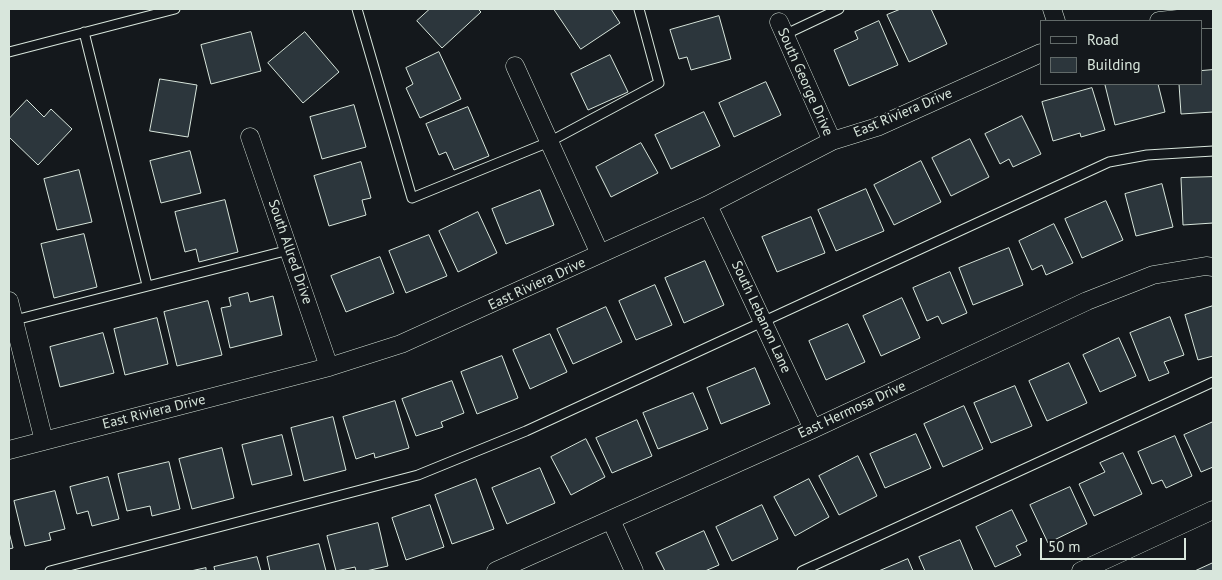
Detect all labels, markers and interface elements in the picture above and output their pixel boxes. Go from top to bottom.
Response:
legend [1040,20,1202,85]
street label: South George Drive [774,26,836,138]
text: Road [1087,30,1119,49]
text: Building [1087,55,1141,74]
street label: East Riviera Drive [851,85,955,141]
street label: South Allred Drive [264,197,316,307]
street label: East Riviera Drive [486,254,588,314]
street label: South Lebanon Lane [728,258,794,376]
street label: East Hermosa Drive [795,378,909,442]
street label: East Riviera Drive [101,391,207,433]
scale bar [1042,528,1188,560]
text: 50 m [1048,537,1081,556]

